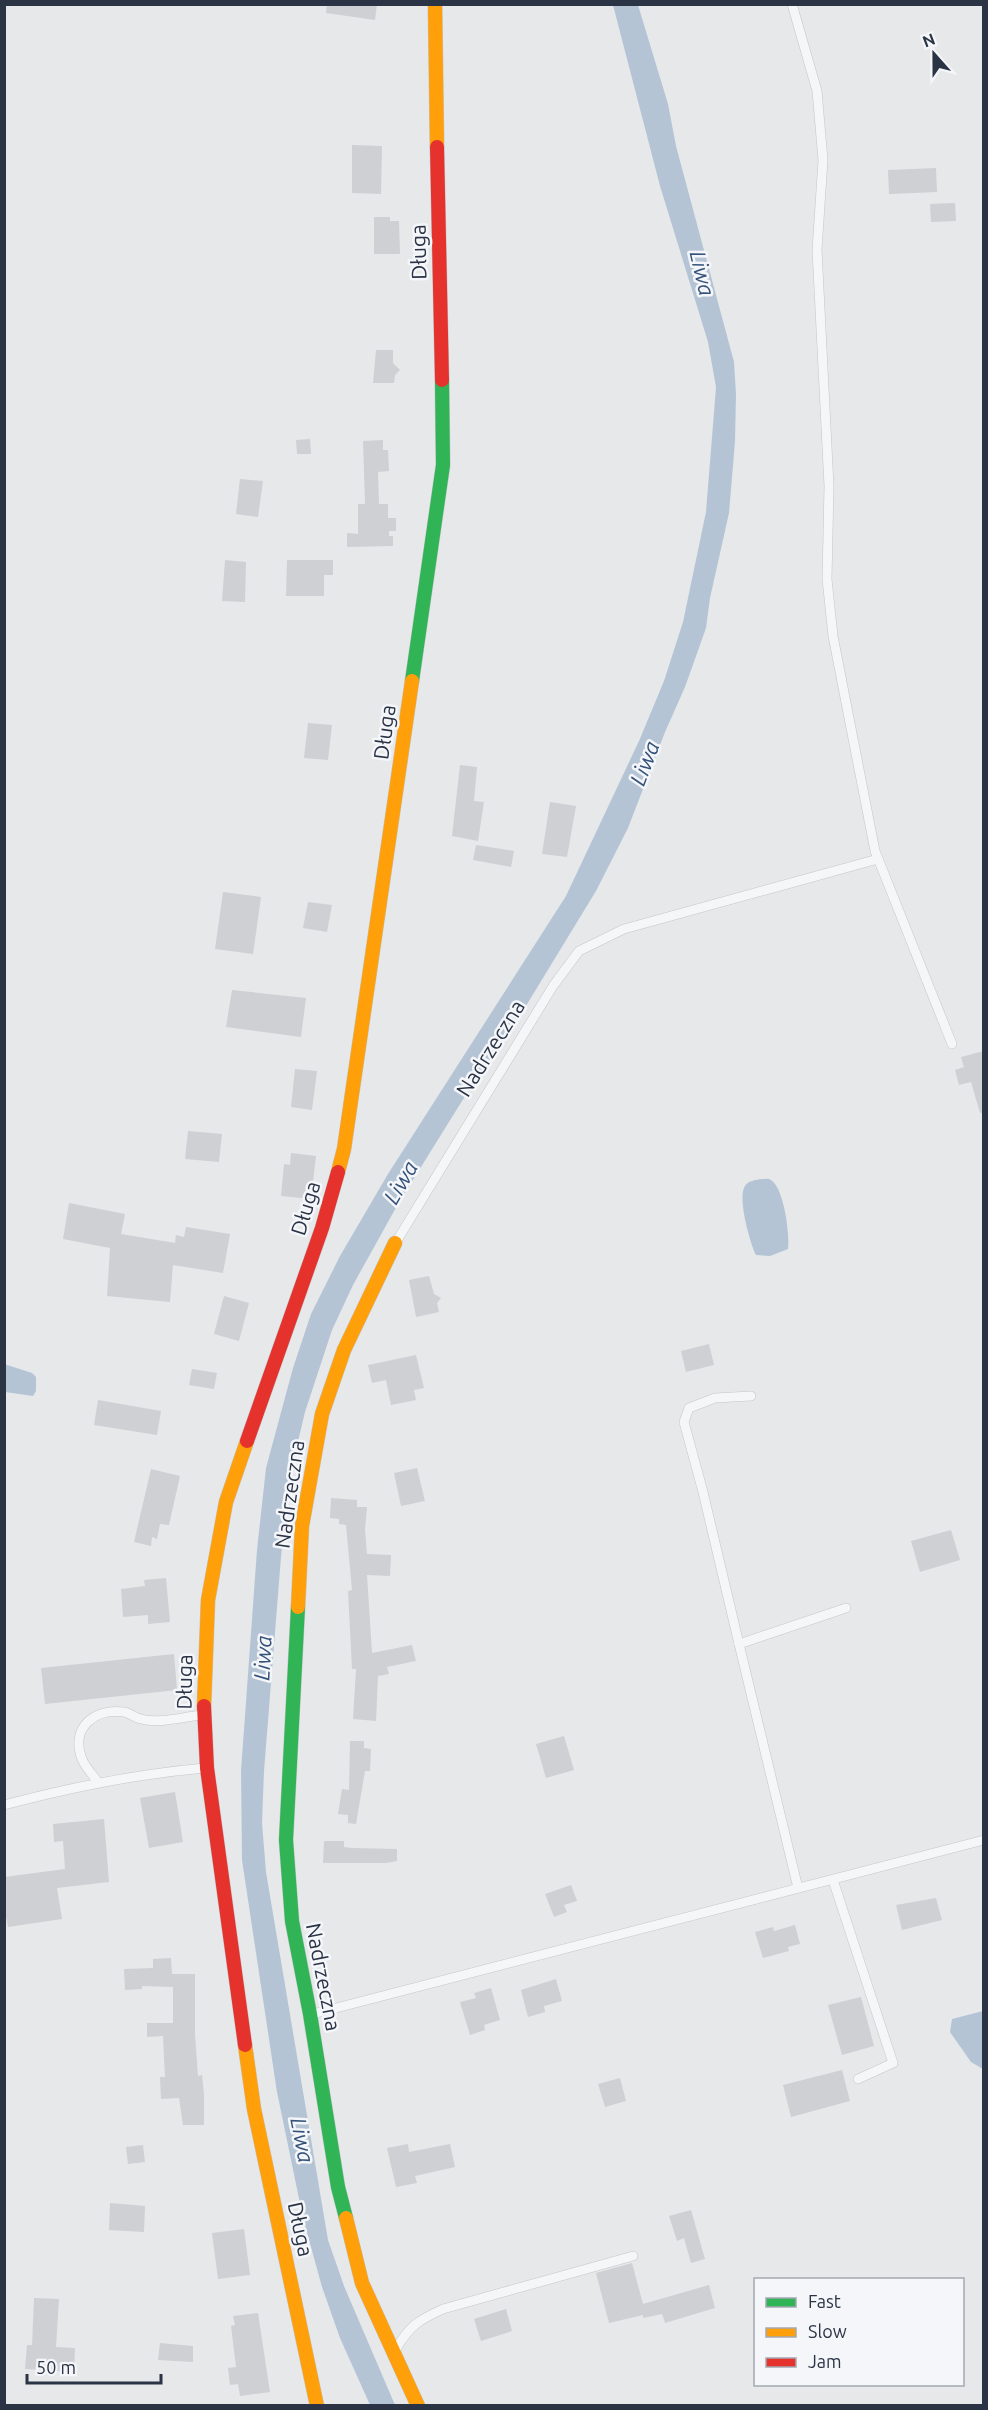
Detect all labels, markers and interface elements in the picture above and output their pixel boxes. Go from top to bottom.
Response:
north arrow [904,24,964,84]
text: N [920,29,937,51]
street label: Długa [406,224,430,280]
water label: Liwa [686,248,720,298]
street label: Długa [368,703,400,761]
water label: Liwa [624,737,664,789]
street label: Nadrzeczna [451,995,529,1101]
water label: Liwa [378,1156,422,1208]
street label: Długa [285,1178,325,1238]
street label: Nadrzeczna [270,1438,308,1550]
water label: Liwa [248,1635,276,1681]
street label: Długa [172,1654,196,1710]
street label: Nadrzeczna [302,1921,346,2033]
water label: Liwa [286,2115,320,2165]
street label: Długa [284,2199,318,2259]
legend [754,2278,964,2386]
text: Fast [808,2291,841,2311]
text: Slow [808,2321,847,2341]
scale bar [27,2347,160,2385]
text: Jam [808,2351,842,2371]
text: 50 m [36,2357,76,2377]

